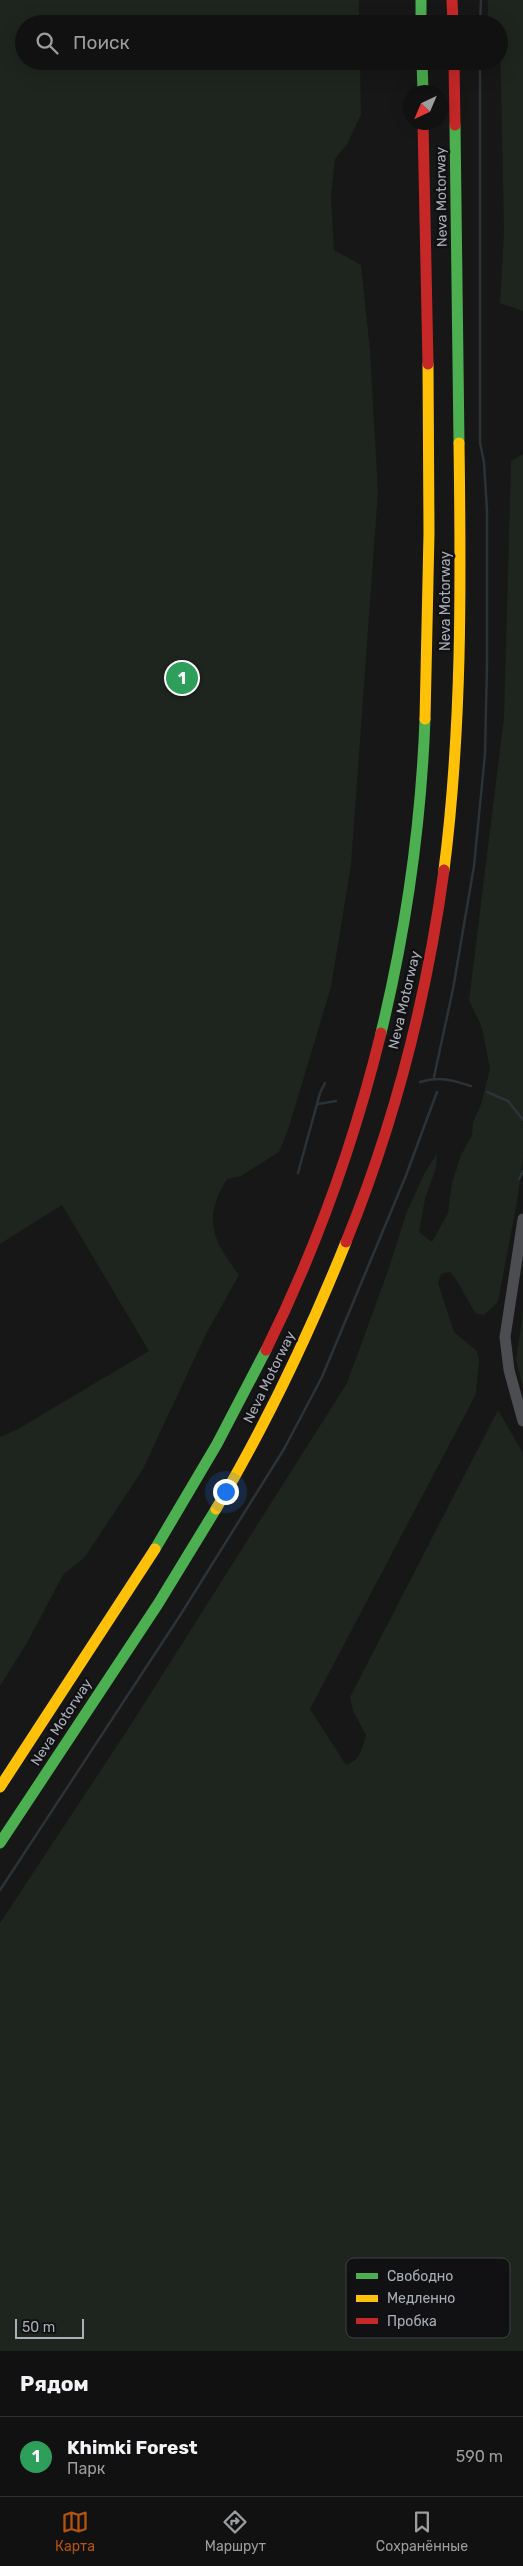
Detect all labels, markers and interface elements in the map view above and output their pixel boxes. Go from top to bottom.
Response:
search box [15,15,508,70]
icon: search [33,29,61,57]
text: Поиск [73,31,130,54]
north arrow [403,85,448,130]
street label: Neva Motorway [432,146,451,247]
street label: Neva Motorway [437,551,454,651]
pin: 1 [166,659,198,697]
street label: Neva Motorway [385,949,424,1051]
street label: Neva Motorway [240,1328,299,1426]
your location [213,1479,239,1505]
street label: Neva Motorway [27,1675,96,1769]
legend [346,2258,510,2338]
text: Свободно [387,2268,453,2285]
text: Медленно [387,2290,455,2307]
text: Пробка [387,2313,437,2330]
scale bar [15,2316,84,2339]
text: 50 m [22,2319,55,2336]
text: Рядом [20,2371,89,2396]
text: Khimki Forest [67,2436,198,2459]
text: 1 [32,2447,40,2466]
text: 590 m [456,2447,503,2466]
text: Парк [67,2459,105,2478]
tab: Карта [55,2508,95,2555]
tab: Маршрут [205,2508,266,2555]
tab: Сохранённые [376,2508,468,2555]

